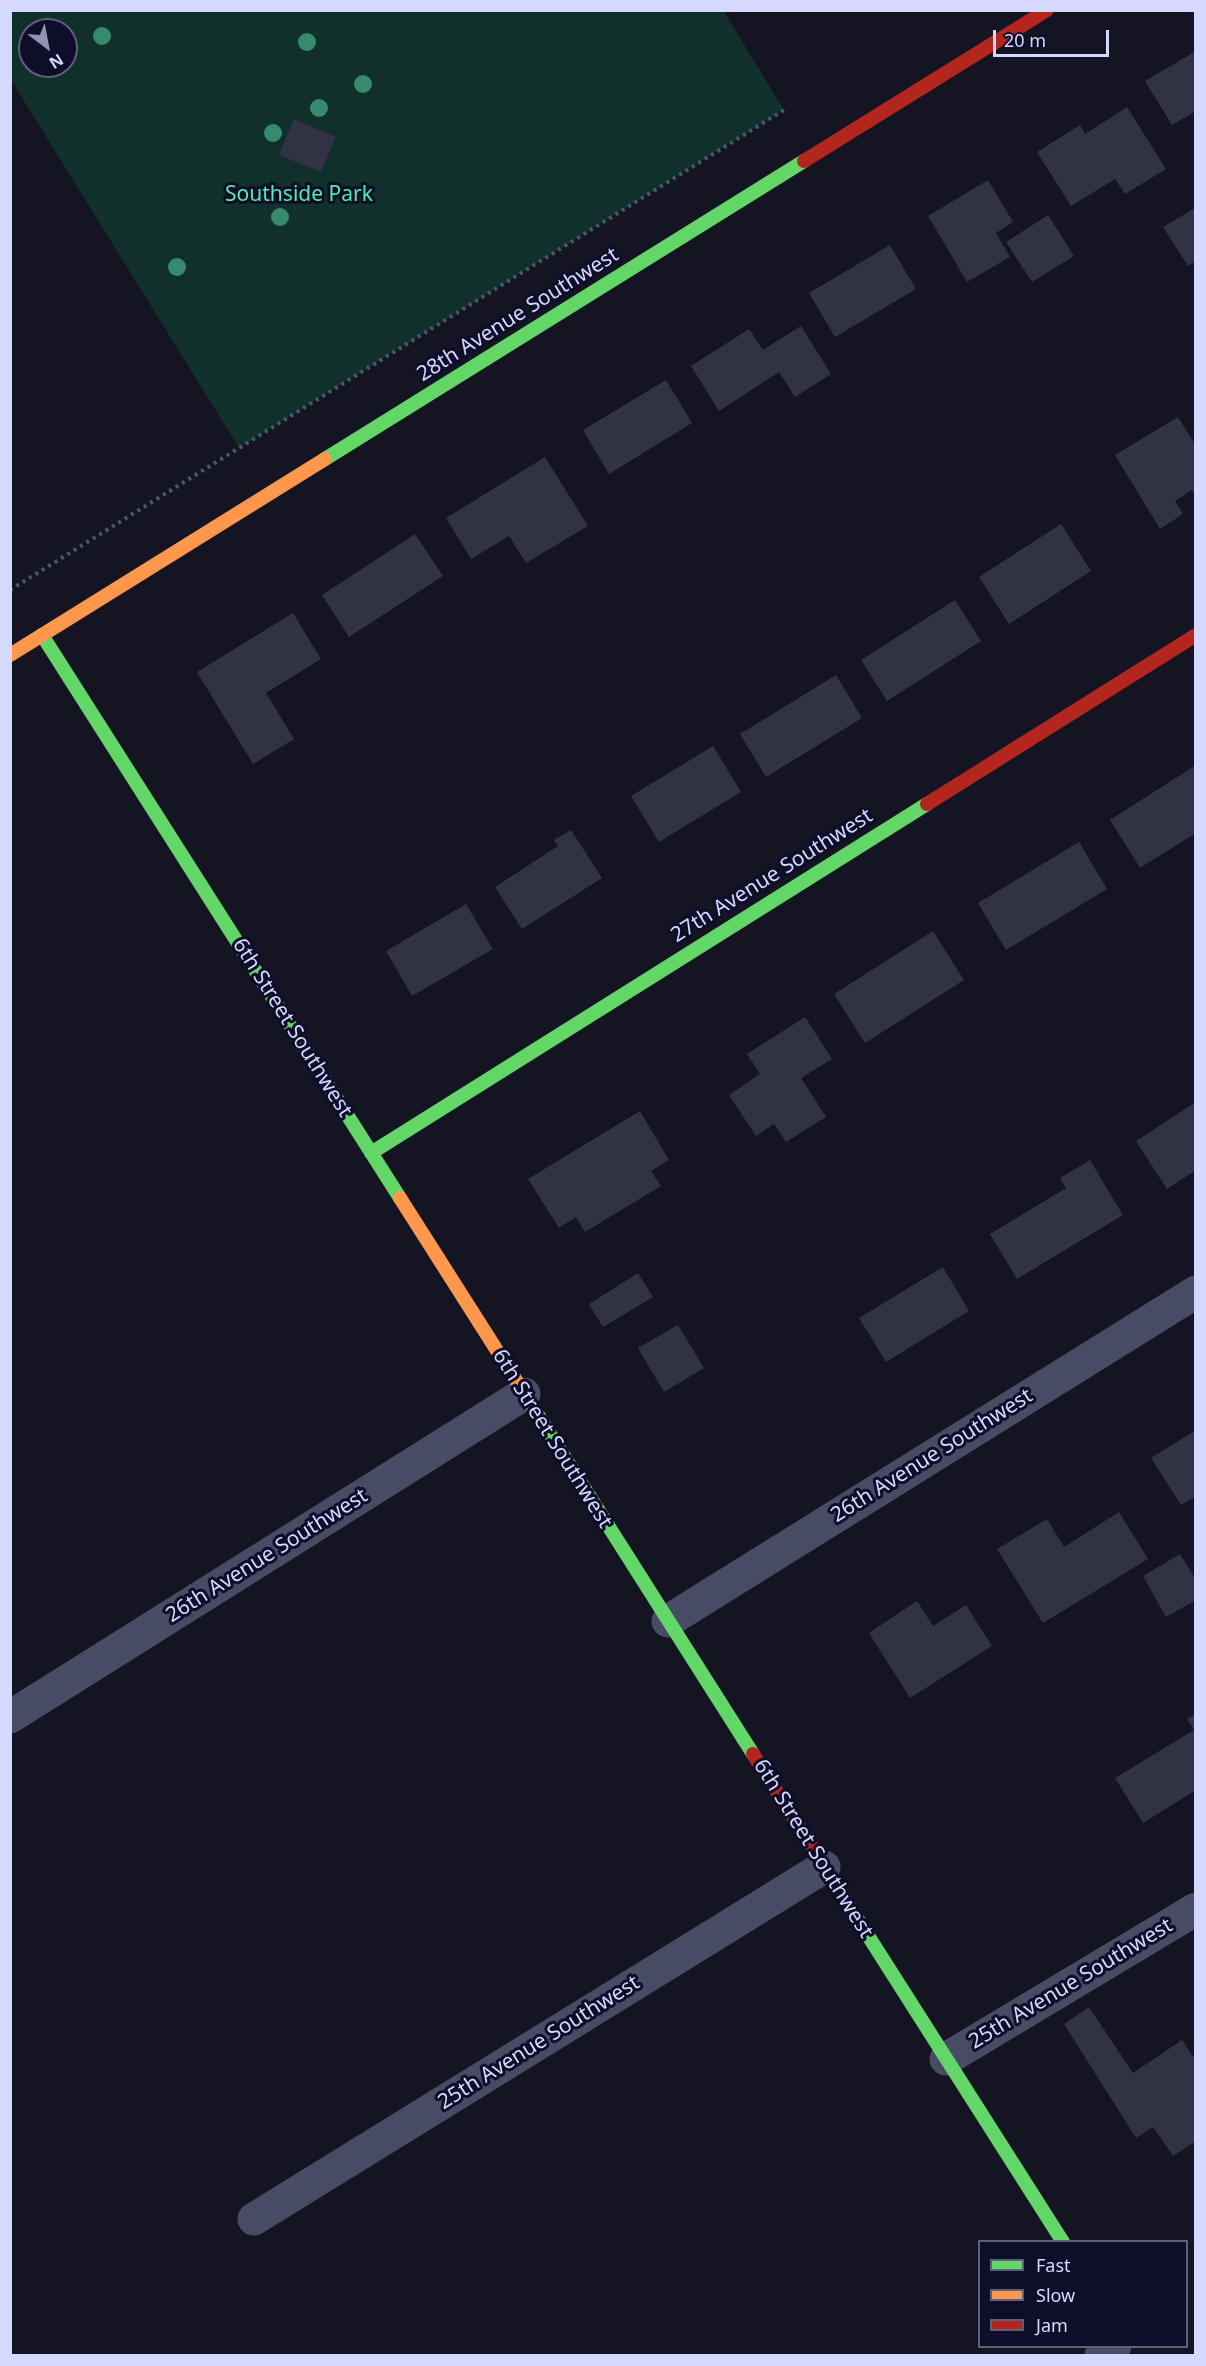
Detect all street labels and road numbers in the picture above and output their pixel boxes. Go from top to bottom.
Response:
street label: 28th Avenue Southwest [413,243,623,387]
street label: 27th Avenue Southwest [667,804,877,948]
street label: 6th Street Southwest [227,934,357,1122]
street label: 6th Street Southwest [487,1345,617,1533]
street label: 26th Avenue Southwest [827,1384,1037,1528]
street label: 26th Avenue Southwest [162,1484,372,1628]
street label: 6th Street Southwest [748,1755,878,1943]
street label: 25th Avenue Southwest [965,1913,1177,2055]
street label: 25th Avenue Southwest [434,1971,644,2115]

